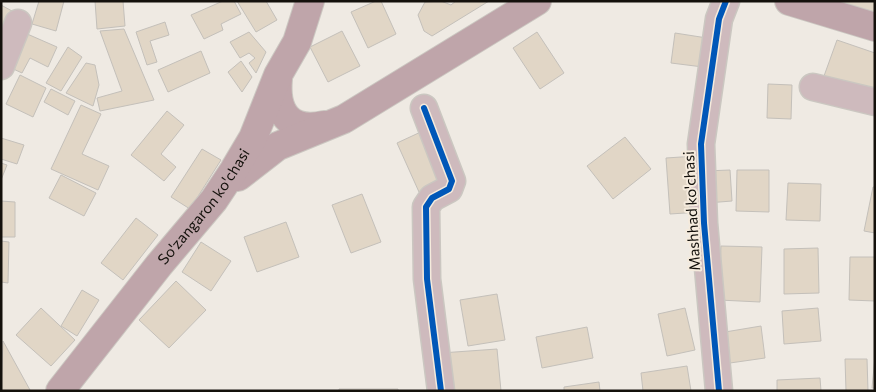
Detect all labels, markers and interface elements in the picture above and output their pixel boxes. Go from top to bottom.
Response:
street label: So'zangaron ko'chasi [153,145,253,268]
street label: Mashhad ko'chasi [679,151,703,271]

